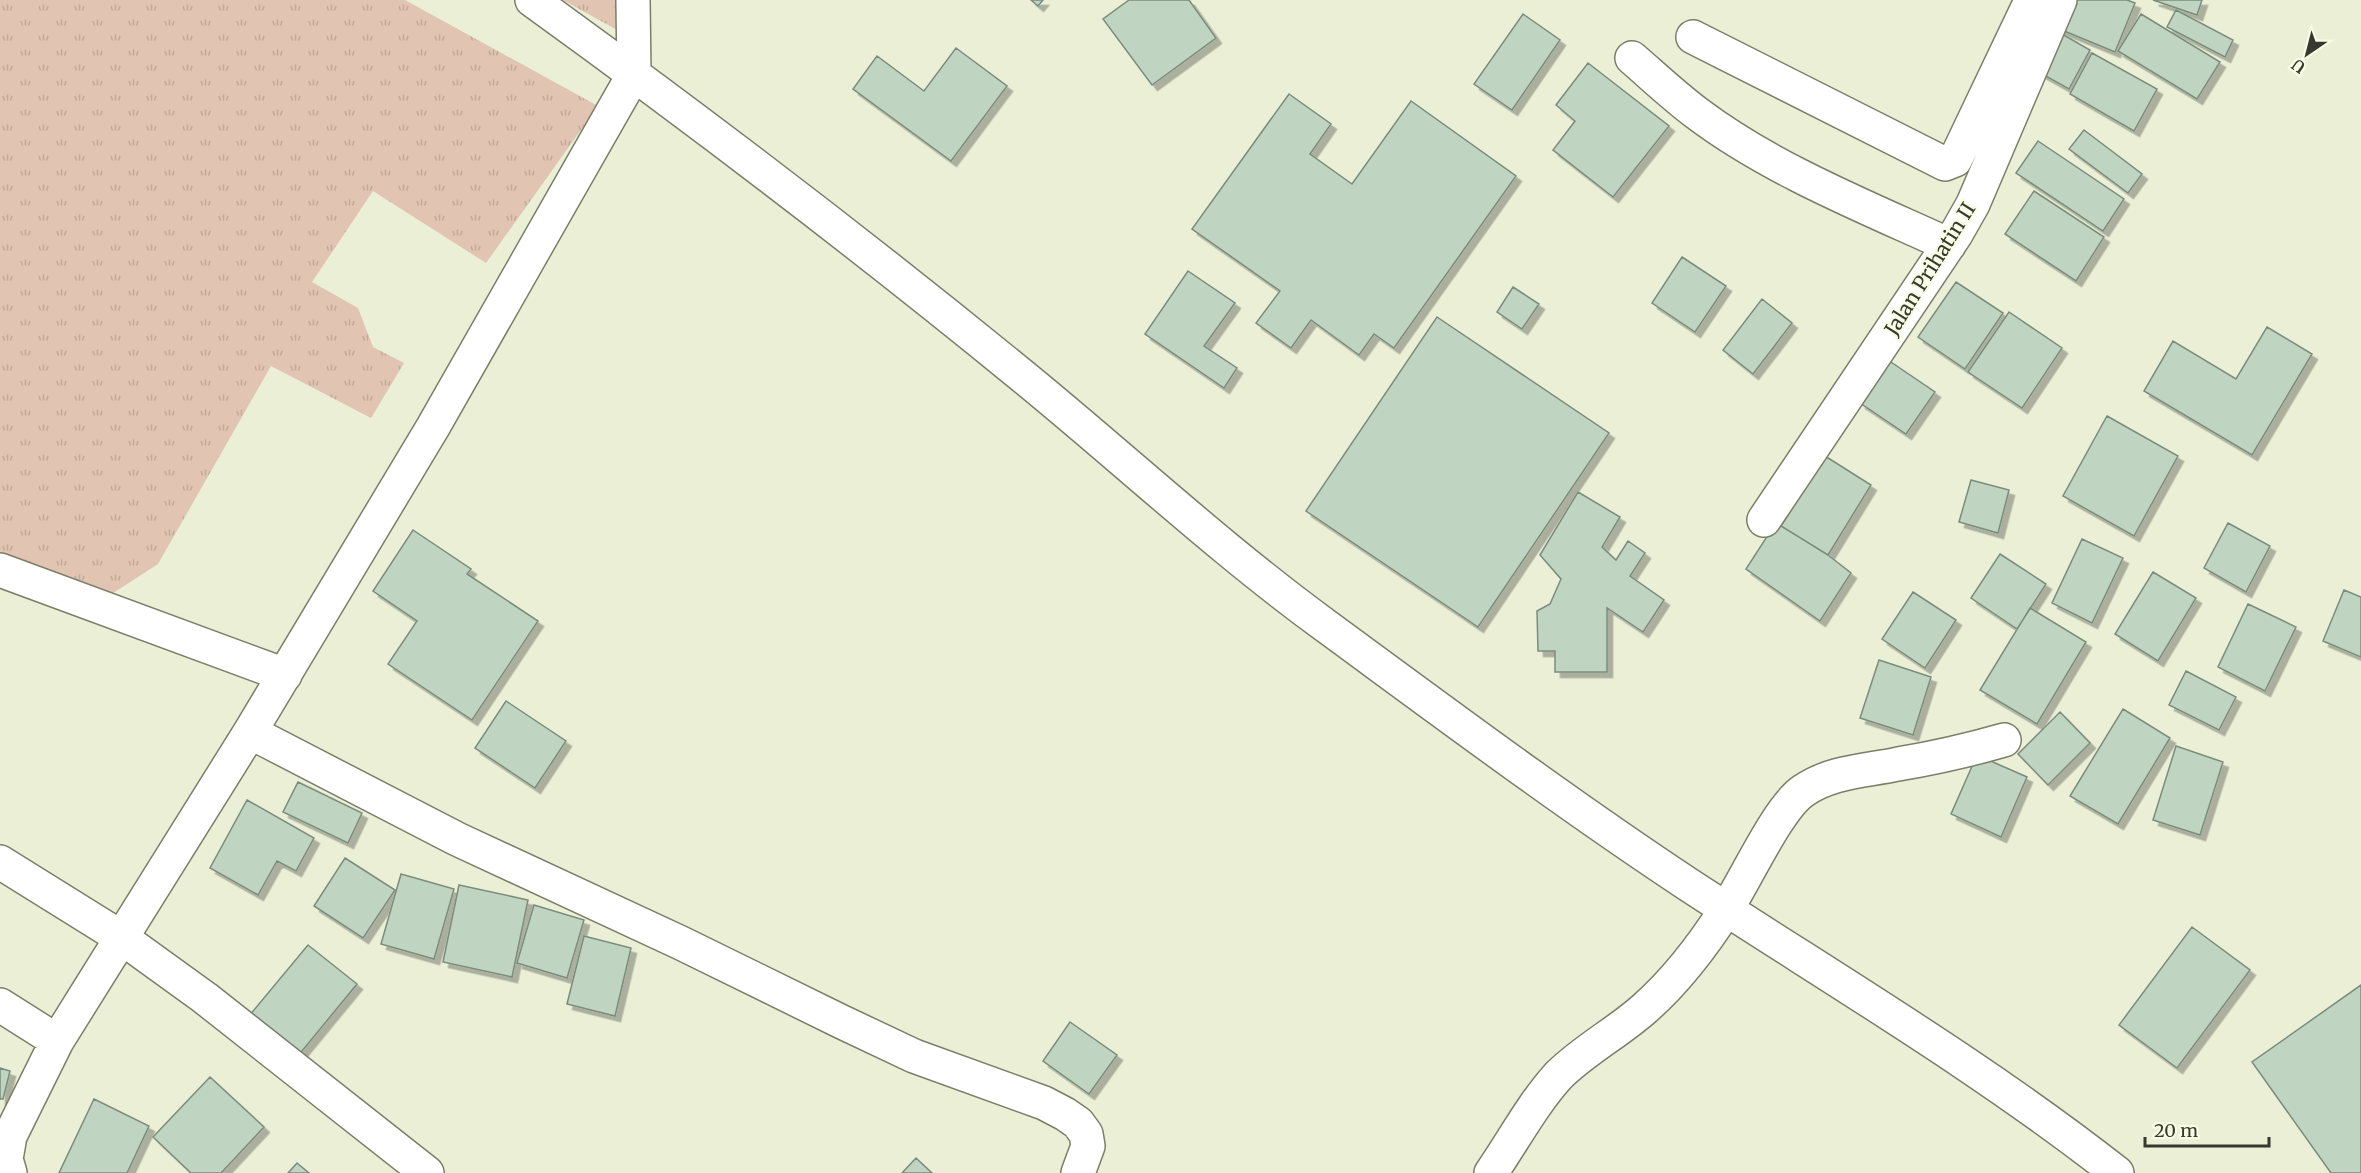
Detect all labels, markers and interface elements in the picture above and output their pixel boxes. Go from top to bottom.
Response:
north arrow [2277,24,2337,84]
text: U [2288,55,2309,78]
street label: Jalan Prihatin II [1878,198,1980,341]
scale bar [2145,1110,2270,1148]
text: 20 m [2154,1119,2198,1142]

